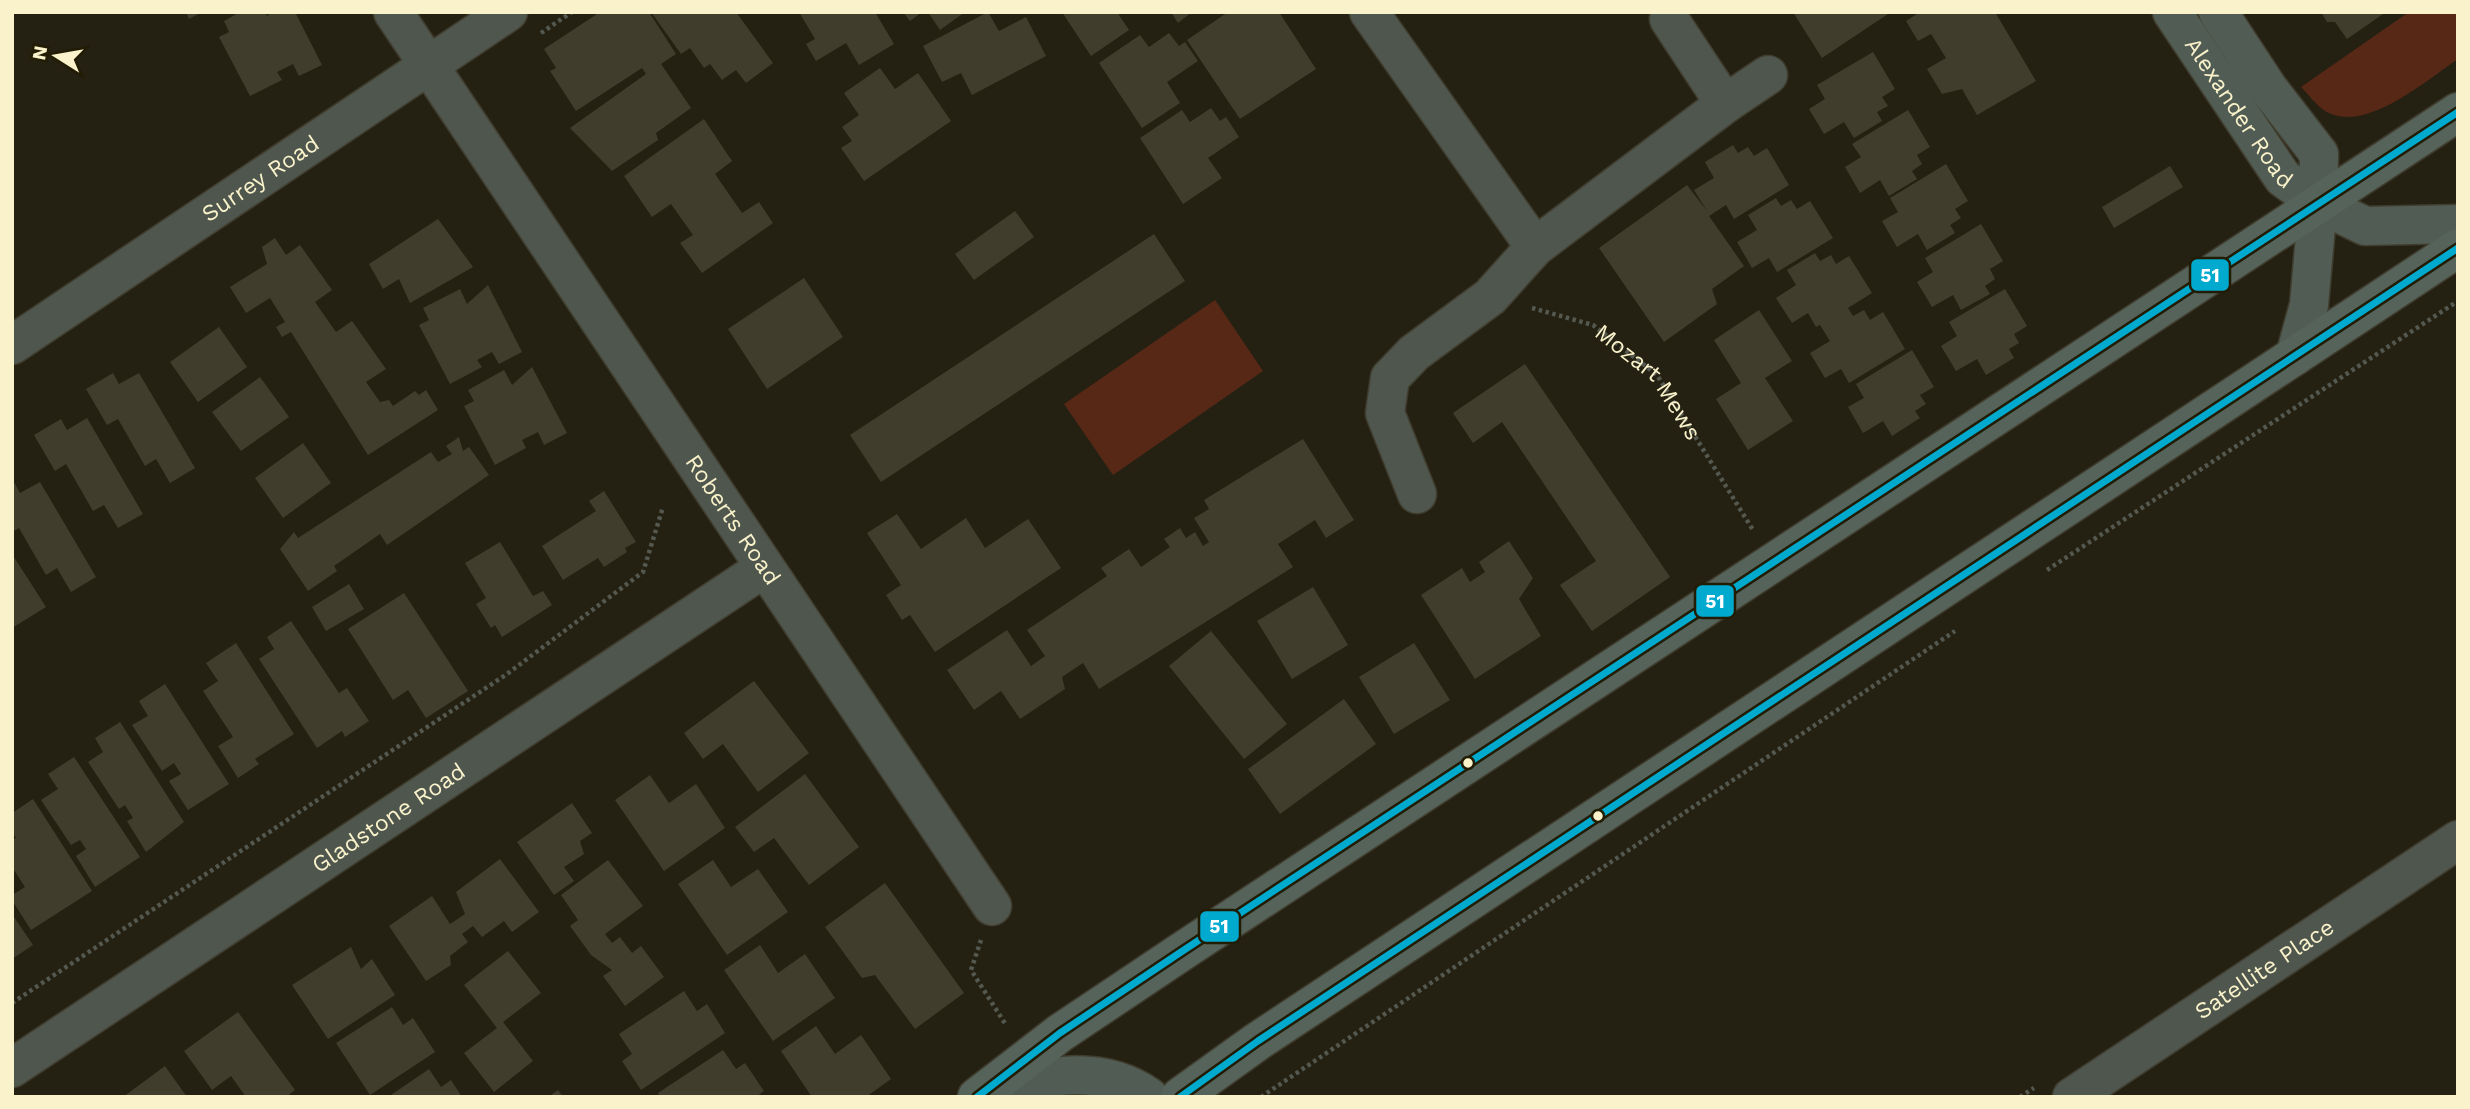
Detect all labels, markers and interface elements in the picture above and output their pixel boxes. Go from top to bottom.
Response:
north arrow [21,21,91,91]
street label: Alexander Road [2179,33,2298,194]
text: N [27,44,52,62]
street label: Surrey Road [197,130,324,228]
line badge: 51 [2190,258,2230,292]
text: 51 [2200,264,2220,287]
street label: Mozart Mews [1590,319,1707,445]
street label: Roberts Road [679,450,786,590]
line badge: 51 [1695,584,1735,618]
text: 51 [1705,590,1725,613]
unlabelled marker [1461,756,1475,770]
street label: Gladstone Road [307,758,470,879]
unlabelled marker [1591,809,1605,823]
line badge: 51 [1199,910,1240,943]
street label: Satellite Place [2190,913,2339,1025]
text: 51 [1209,915,1229,938]

